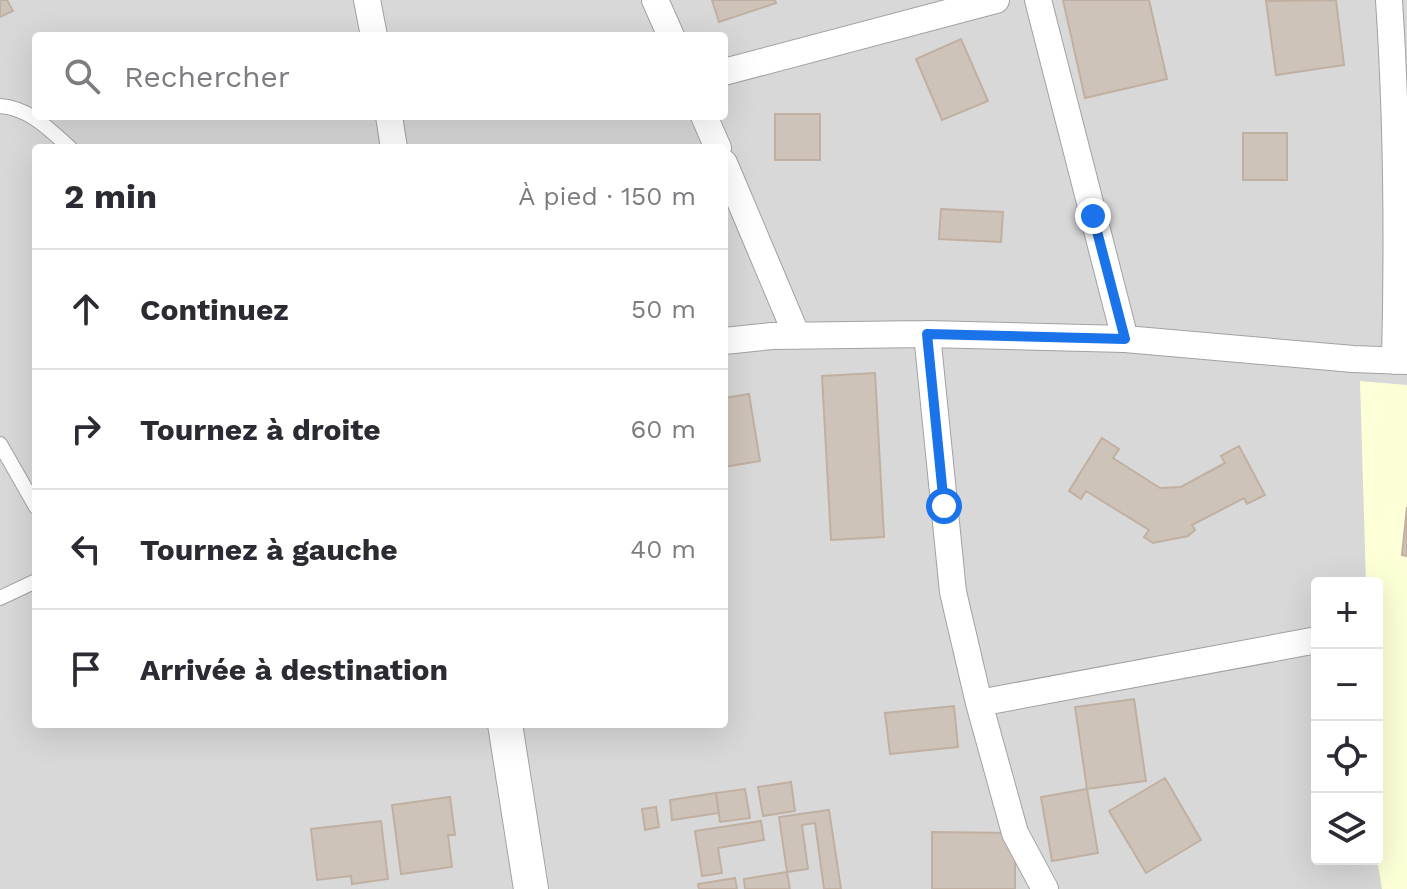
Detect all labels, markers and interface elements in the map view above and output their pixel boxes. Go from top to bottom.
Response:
search box [32,32,728,120]
icon: search [60,54,104,98]
text: Rechercher [124,59,290,94]
text: 2 min [64,176,157,216]
text: À pied · 150 m [518,181,696,211]
route end [1075,198,1111,234]
icon: ahead [64,287,108,331]
text: Continuez [140,292,289,327]
text: 50 m [631,294,696,324]
icon: right [64,407,108,451]
text: Tournez à droite [140,412,381,447]
text: 60 m [630,414,696,444]
route start [926,488,962,524]
icon: left [64,527,108,571]
text: Tournez à gauche [140,532,398,567]
text: 40 m [630,534,696,564]
map controls [1311,577,1383,865]
button: + [1311,577,1383,649]
icon: arrive [64,647,108,691]
button: − [1311,649,1383,721]
text: Arrivée à destination [140,652,448,687]
button: locate [1311,721,1383,793]
button: layers [1311,793,1383,865]

